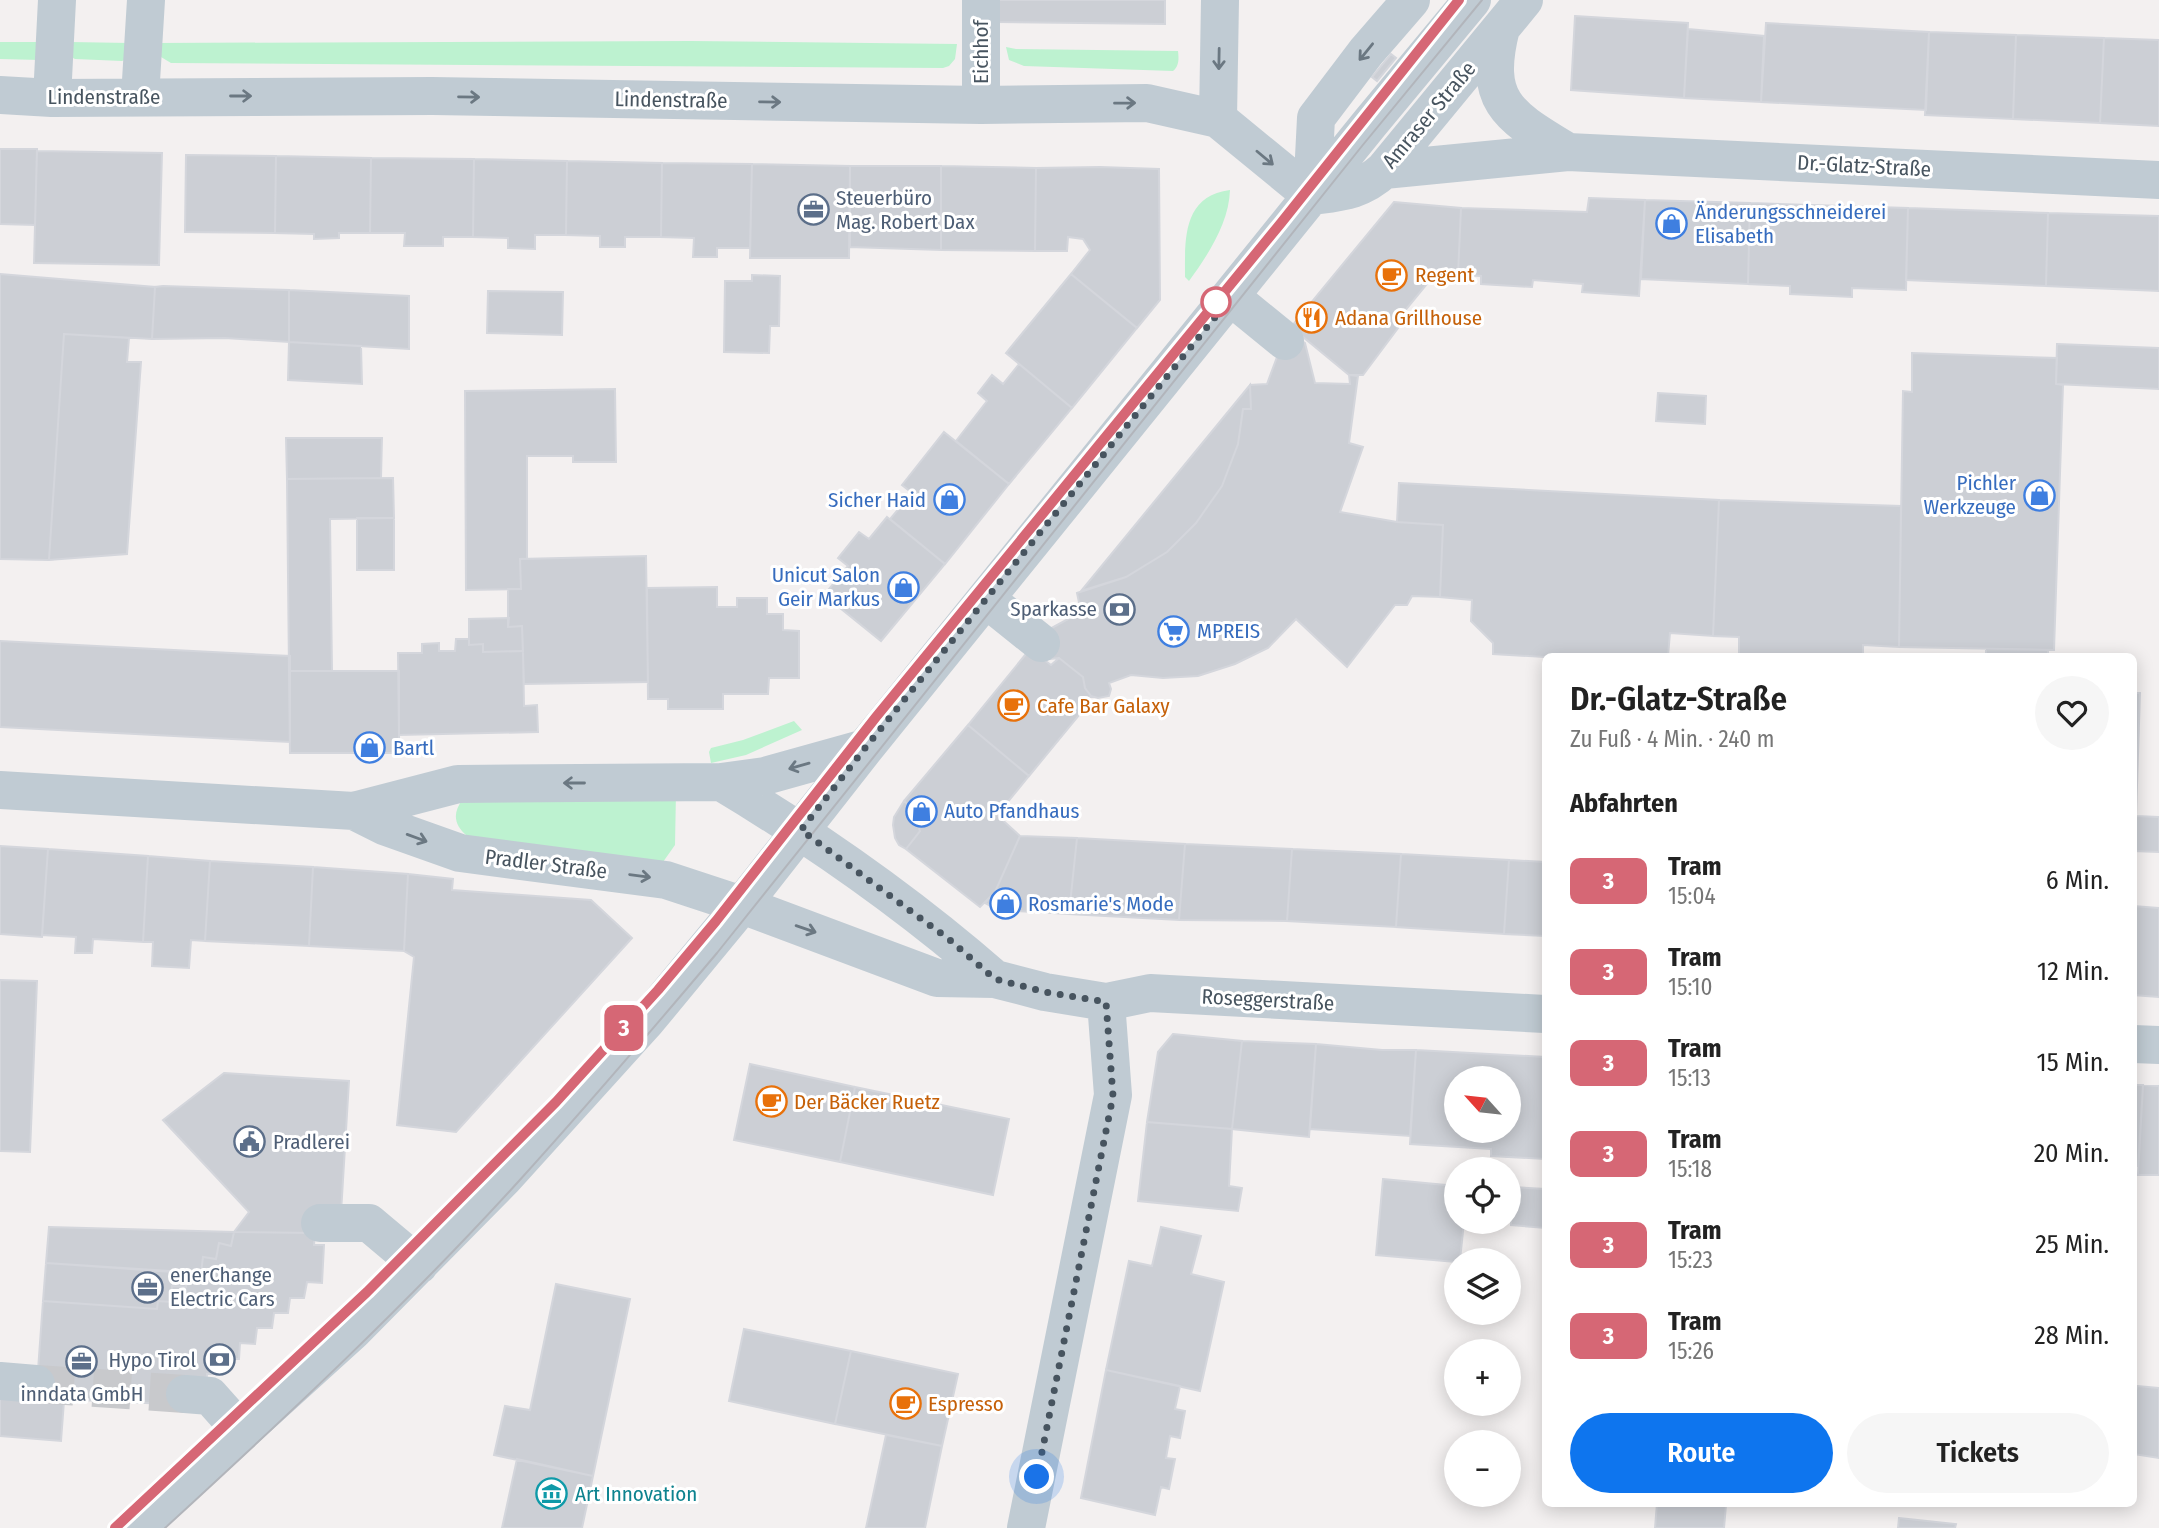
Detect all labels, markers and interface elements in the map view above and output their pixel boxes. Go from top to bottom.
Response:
street label: Eichhof [968,19,994,84]
one-way arrow [1359,42,1374,61]
one-way arrow [1212,48,1226,71]
street label: Amraser Straße [1377,56,1481,174]
street label: Lindenstraße [48,84,160,110]
street label: Lindenstraße [614,86,728,114]
one-way arrow [229,89,252,103]
one-way arrow [457,90,480,104]
one-way arrow [758,95,781,108]
one-way arrow [1113,96,1136,110]
one-way arrow [1256,150,1274,165]
street label: Dr.-Glatz-Straße [1796,150,1932,182]
place label: Steuerbüro Mag. Robert Dax [836,185,975,235]
office icon: Steuerbüro Mag. Robert Dax [796,193,830,227]
place label: Änderungsschneiderei Elisabeth [1695,199,1886,249]
shop icon: Änderungsschneiderei Elisabeth [1655,207,1689,241]
cafe icon: Regent [1375,258,1409,292]
place label: Regent [1415,262,1474,288]
unlabelled marker [1201,287,1231,317]
restaurant icon: Adana Grillhouse [1295,301,1329,335]
place label: Adana Grillhouse [1335,305,1482,331]
place label: Pichler Werkzeuge [1924,470,2017,520]
shop icon: Pichler Werkzeuge [2022,478,2056,512]
shop icon: Sicher Haid [932,483,966,517]
place label: Sicher Haid [828,487,926,513]
place label: Unicut Salon Geir Markus [772,562,880,612]
shop icon: Unicut Salon Geir Markus [886,570,920,604]
bank icon: Sparkasse [1103,592,1137,626]
place label: Sparkasse [1010,596,1097,622]
supermarket icon: MPREIS [1157,614,1191,648]
place label: MPREIS [1197,618,1260,644]
button: heart [2035,676,2109,750]
text: Dr.-Glatz-Straße [1570,679,1787,719]
cafe icon: Cafe Bar Galaxy [997,689,1031,723]
place label: Cafe Bar Galaxy [1037,693,1170,719]
text: Zu Fuß · 4 Min. · 240 m [1570,725,1774,753]
shop icon: Bartl [353,731,387,765]
place label: Bartl [393,735,435,761]
one-way arrow [789,760,811,773]
one-way arrow [562,776,585,790]
text: Abfahrten [1570,788,1678,819]
shop icon: Auto Pfandhaus [904,794,938,828]
place label: Auto Pfandhaus [944,798,1079,824]
one-way arrow [405,833,427,845]
street label: Pradler Straße [484,844,608,884]
text: Tram [1668,851,1721,882]
text: 6 Min. [2046,865,2109,896]
text: 3 [1603,867,1614,895]
one-way arrow [628,870,651,883]
text: 15:04 [1668,882,1716,910]
shop icon: Rosmarie's Mode [988,887,1022,921]
place label: Rosmarie's Mode [1028,891,1174,917]
one-way arrow [795,924,817,936]
text: Tram [1668,942,1721,973]
text: 12 Min. [2037,956,2109,987]
text: 3 [1603,958,1614,986]
text: 15:10 [1668,973,1712,1001]
street label: Roseggerstraße [1201,984,1335,1016]
line badge: 3 [601,1005,647,1051]
text: 3 [618,1014,630,1042]
text: Tram [1668,1033,1721,1064]
text: 15 Min. [2037,1047,2109,1078]
text: 3 [1603,1049,1614,1077]
text: 15:13 [1668,1064,1711,1092]
north arrow [1444,1066,1521,1143]
map controls [1444,1066,1521,1507]
cafe icon: Der Bäcker Ruetz [754,1085,788,1119]
place label: Der Bäcker Ruetz [794,1089,940,1115]
text: Tram [1668,1124,1721,1155]
public building icon: Pradlerei [233,1125,267,1159]
place label: Pradlerei [273,1129,350,1155]
text: 20 Min. [2034,1138,2109,1169]
text: 3 [1603,1140,1614,1168]
text: 15:18 [1668,1155,1712,1183]
button: locate [1444,1157,1521,1234]
text: Tram [1668,1215,1721,1246]
text: 25 Min. [2035,1229,2109,1260]
text: 3 [1603,1231,1614,1259]
text: 15:23 [1668,1246,1713,1274]
button: layers [1444,1248,1521,1325]
place label: enerChange Electric Cars [170,1262,275,1312]
office icon: enerChange Electric Cars [130,1270,164,1304]
text: Tram [1668,1306,1721,1337]
text: 28 Min. [2034,1320,2109,1351]
text: 3 [1603,1322,1614,1350]
text: 15:26 [1668,1337,1714,1365]
button: + [1444,1339,1521,1416]
bank icon: Hypo Tirol [202,1343,236,1377]
office icon: inndata GmbH [65,1345,99,1379]
place label: Hypo Tirol [108,1347,196,1373]
place label: inndata GmbH [21,1381,144,1407]
cafe icon: Espresso [888,1387,922,1421]
place label: Espresso [928,1391,1004,1417]
button: Route [1570,1413,1833,1493]
button: Tickets [1847,1413,2109,1493]
button: − [1444,1430,1521,1507]
your location [1019,1459,1054,1494]
museum icon: Art Innovation [535,1477,569,1511]
place label: Art Innovation [575,1481,697,1507]

